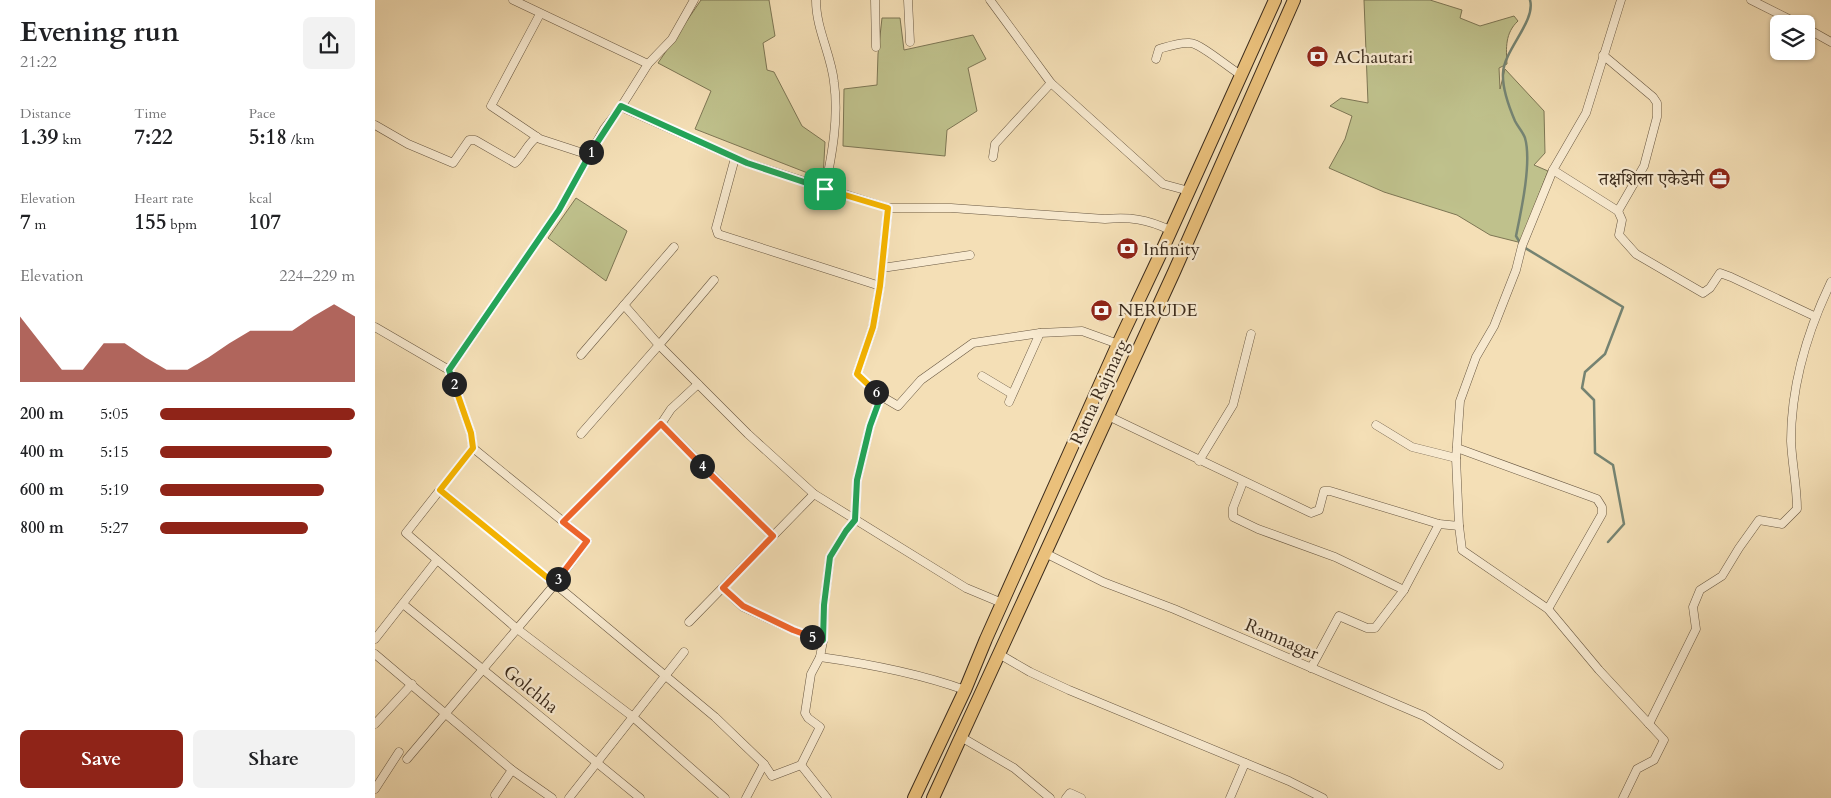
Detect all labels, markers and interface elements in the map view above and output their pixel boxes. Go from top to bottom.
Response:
text: Evening run [20,13,179,51]
map controls [1770,15,1815,60]
button: layers [1770,15,1815,60]
button: share [303,17,355,69]
bank icon: AChautari [1306,45,1330,69]
place label: AChautari [1334,45,1413,70]
text: 21:22 [20,51,57,73]
text: Distance [20,104,71,123]
text: Time [134,104,167,123]
text: Pace [249,104,276,123]
text: 1.39 [20,123,58,152]
text: 7:22 [134,123,173,152]
text: 5:18 [249,123,287,152]
text: km [58,130,81,149]
text: /km [287,130,315,149]
pin: 1 [579,140,603,164]
text: 1 [588,143,595,162]
place label: तक्षशिला एकेडेमी [1598,167,1706,192]
office icon: तक्षशिला एकेडेमी [1708,167,1732,191]
pin [804,168,846,210]
icon: arrive [811,175,839,203]
text: Elevation [20,189,76,208]
text: Heart rate [134,189,194,208]
text: kcal [249,189,272,208]
text: 7 [20,208,31,237]
text: 155 [134,208,167,237]
text: 107 [249,208,281,237]
text: m [31,215,46,234]
text: bpm [167,215,197,234]
bank icon: Infinity [1115,237,1139,261]
place label: Infinity [1143,237,1200,262]
text: Elevation [20,265,84,287]
text: 224–229 m [279,265,355,287]
bank icon: NERUDE [1090,298,1114,322]
place label: NERUDE [1118,298,1197,323]
street label: Ratna Rajmarg [1064,335,1135,449]
pin: 2 [441,372,467,396]
text: 2 [451,375,458,394]
pin: 6 [863,380,889,404]
text: 6 [873,383,880,402]
text: 200 m [20,403,64,425]
text: 5:05 [100,403,129,425]
text: 400 m [20,441,64,463]
text: 5:15 [100,441,129,463]
pin: 4 [689,454,715,478]
text: 4 [699,457,706,476]
text: 600 m [20,479,64,501]
text: 5:19 [100,479,129,501]
text: 800 m [20,517,64,539]
text: 5:27 [100,517,129,539]
pin: 3 [545,566,571,592]
text: 3 [555,570,562,589]
street label: Ramnagar [1241,613,1323,666]
pin: 5 [799,624,825,650]
text: 5 [809,628,816,647]
street label: Golchha [498,659,564,719]
button: Save [20,730,183,788]
button: Share [193,730,355,788]

